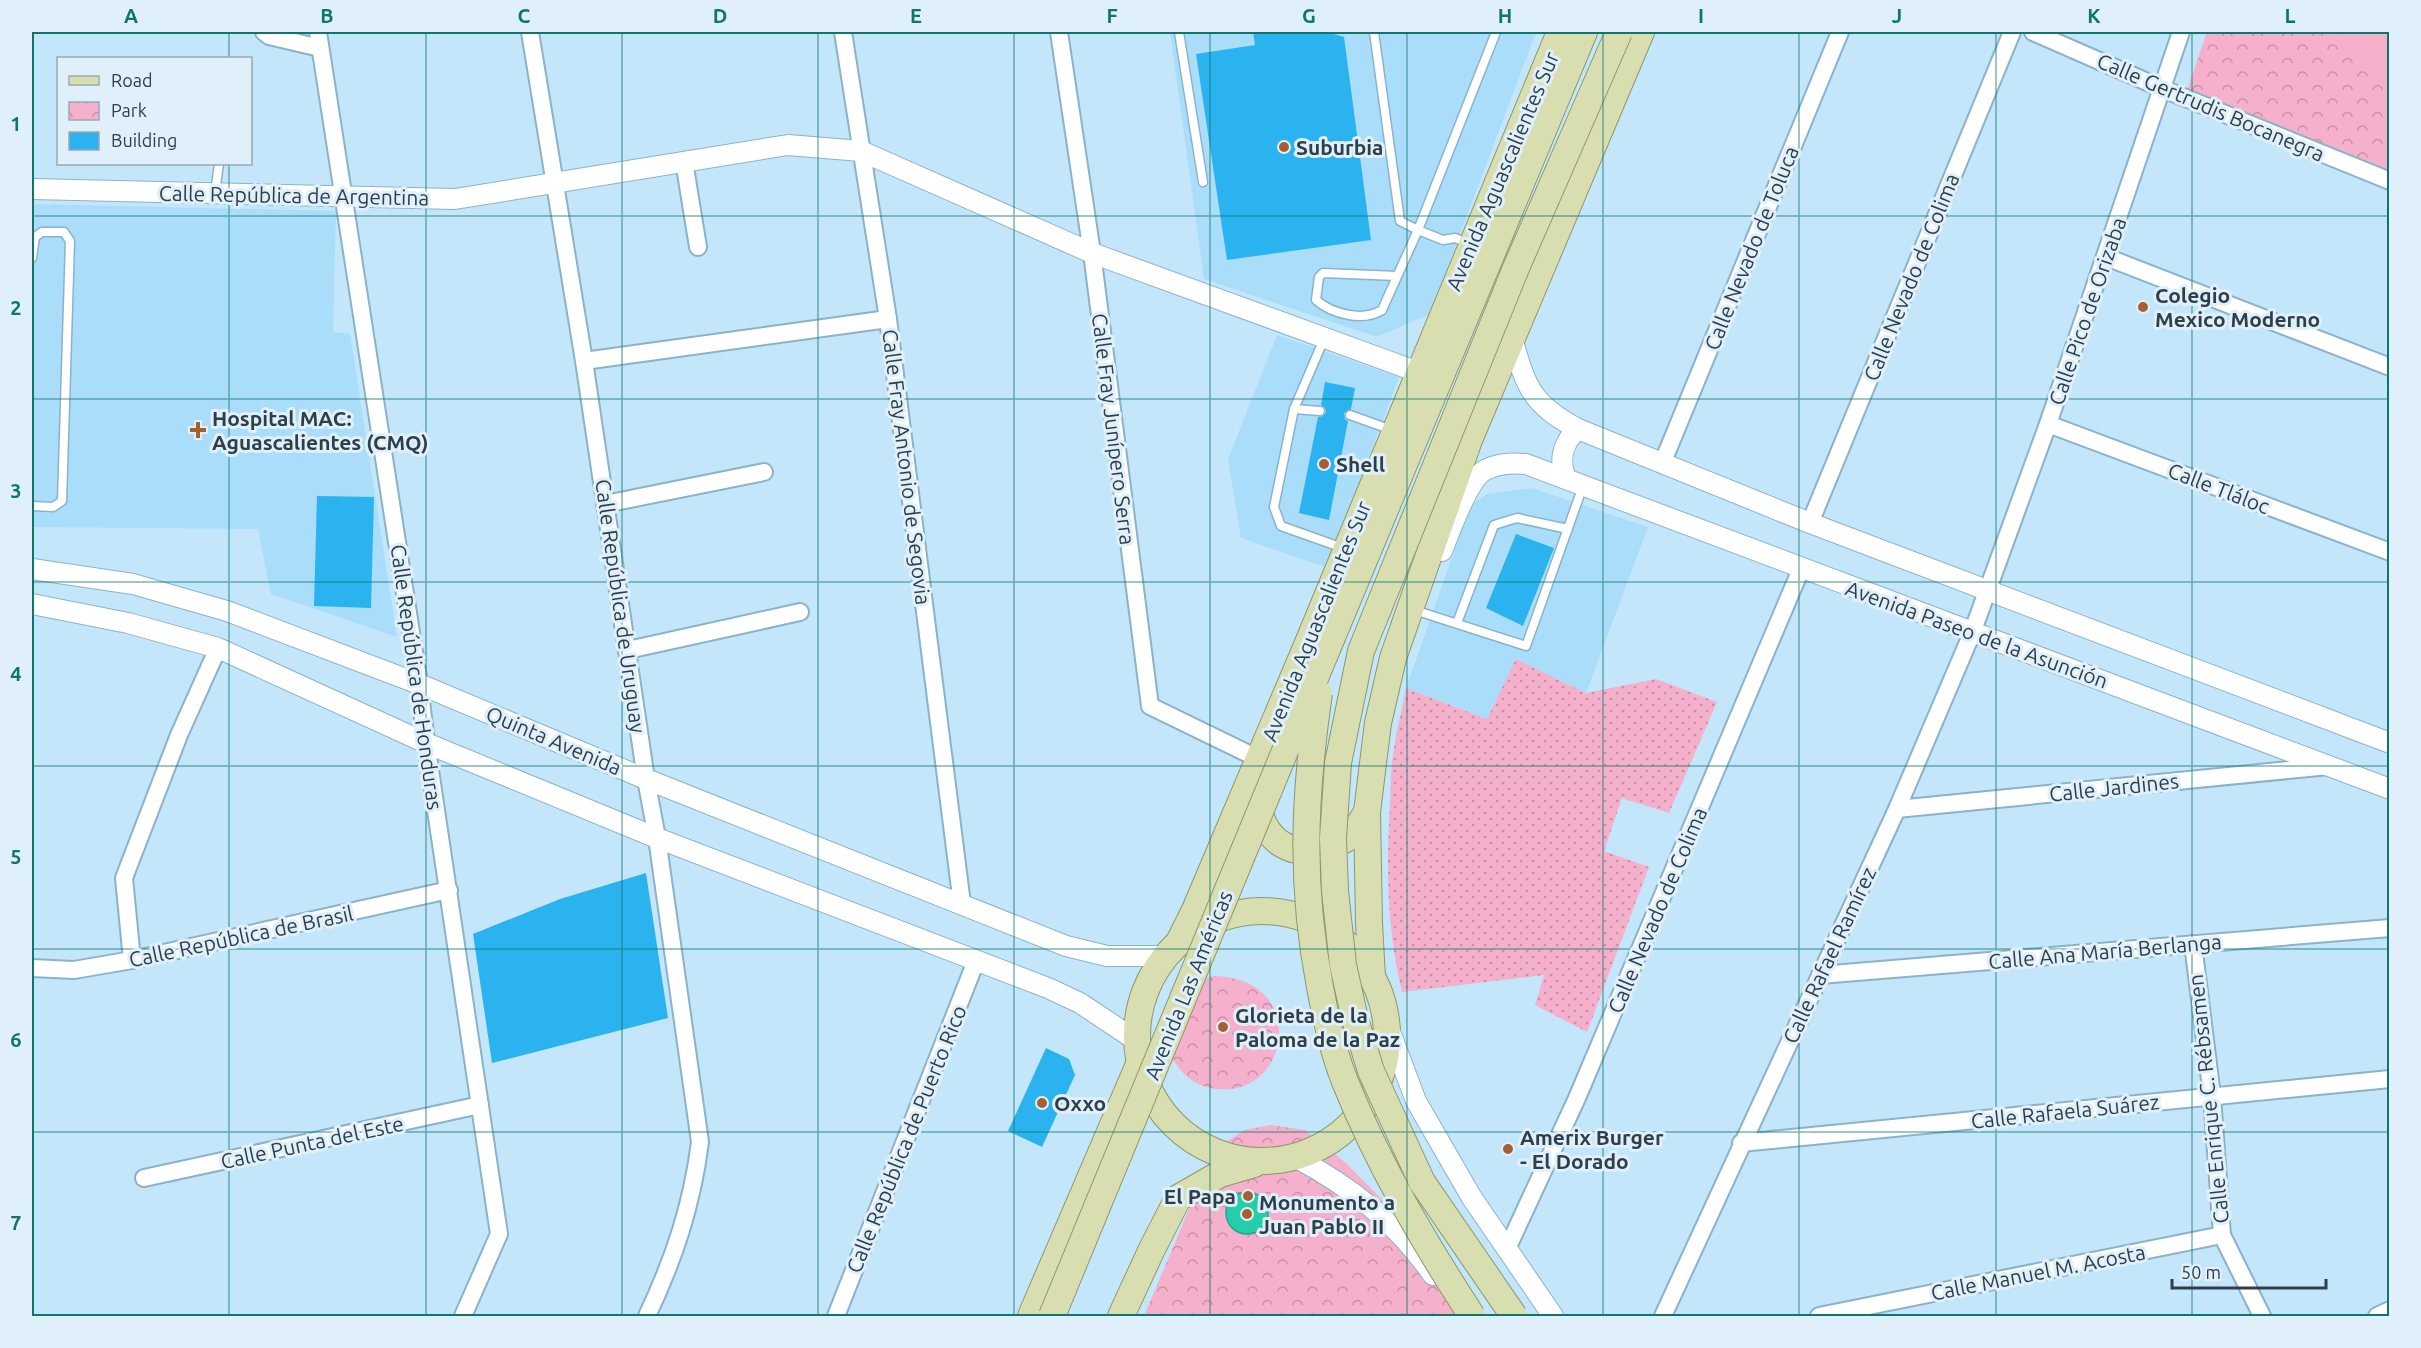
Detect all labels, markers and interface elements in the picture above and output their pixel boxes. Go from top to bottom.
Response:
text: A [124,4,138,27]
text: B [320,4,334,27]
text: C [518,4,531,27]
text: D [713,4,727,27]
text: E [910,4,922,27]
text: F [1106,4,1118,27]
text: G [1302,4,1316,27]
text: H [1498,4,1512,27]
text: I [1698,4,1704,27]
text: J [1892,4,1902,27]
text: K [2087,4,2101,27]
text: L [2285,4,2296,27]
street label: Avenida Aguascalientes Sur [1441,48,1563,294]
street label: Calle Gertrudis Bocanegra [2094,48,2328,166]
legend [57,57,252,165]
text: Road [111,70,153,90]
text: Park [111,100,147,120]
text: 1 [10,112,22,135]
text: Building [111,130,177,150]
place label: Suburbia [1296,135,1384,159]
marker: Suburbia [1277,140,1291,154]
street label: Calle Nevado de Toluca [1699,143,1803,353]
street label: Calle Nevado de Colima [1858,170,1964,384]
street label: Calle República de Argentina [159,181,429,209]
street label: Calle Pico de Orizaba [2044,214,2130,408]
place label: Colegio Mexico Moderno [2155,283,2320,331]
text: 2 [10,296,22,319]
marker: Colegio Mexico Moderno [2136,300,2150,314]
street label: Calle Fray Junípero Serra [1088,312,1140,546]
street label: Calle Fray Antonio de Segovia [878,328,936,606]
place label: Hospital MAC: Aguascalientes (CMQ) [212,406,429,454]
marker: Hospital MAC: Aguascalientes (CMQ) [189,421,207,439]
place label: Shell [1336,452,1385,476]
marker: Shell [1317,457,1331,471]
street label: Calle Tláloc [2165,458,2273,518]
street label: Calle República de Uruguay [591,478,651,734]
text: 3 [10,479,22,502]
street label: Avenida Aguascalientes Sur [1257,497,1375,745]
street label: Calle República de Honduras [386,543,448,811]
street label: Avenida Paseo de la Asunción [1843,575,2111,693]
text: 4 [10,662,22,685]
street label: Quinta Avenida [483,701,625,779]
street label: Calle Jardines [2048,768,2180,806]
street label: Calle Nevado de Colima [1603,803,1711,1017]
text: 5 [10,845,22,868]
street label: Calle Rafael Ramírez [1778,863,1880,1047]
street label: Avenida Las Américas [1139,887,1237,1083]
street label: Calle República de Brasil [127,900,355,972]
street label: Calle Ana María Berlanga [1987,929,2223,973]
street label: Calle Enrique C. Rébsamen [2183,973,2233,1225]
street label: Calle República de Puerto Rico [841,1002,971,1276]
place label: Glorieta de la Paloma de la Paz [1235,1003,1400,1051]
marker: Glorieta de la Paloma de la Paz [1216,1020,1230,1034]
text: 6 [10,1028,22,1051]
street label: Calle Rafaela Suárez [1970,1089,2160,1133]
place label: Oxxo [1054,1091,1106,1115]
marker: Oxxo [1035,1096,1049,1110]
street label: Calle Punta del Este [218,1111,406,1173]
place label: Amerix Burger - El Dorado [1520,1125,1664,1173]
marker: Amerix Burger - El Dorado [1501,1142,1515,1156]
place label: El Papa [1164,1184,1236,1208]
marker: El Papa [1241,1189,1255,1203]
place label: Monumento a Juan Pablo II [1259,1190,1395,1238]
marker: Monumento a Juan Pablo II [1240,1207,1254,1221]
text: 7 [10,1211,22,1234]
street label: Calle Manuel M. Acosta [1929,1239,2147,1305]
scale bar [2172,1252,2326,1290]
text: 50 m [2181,1262,2221,1282]

